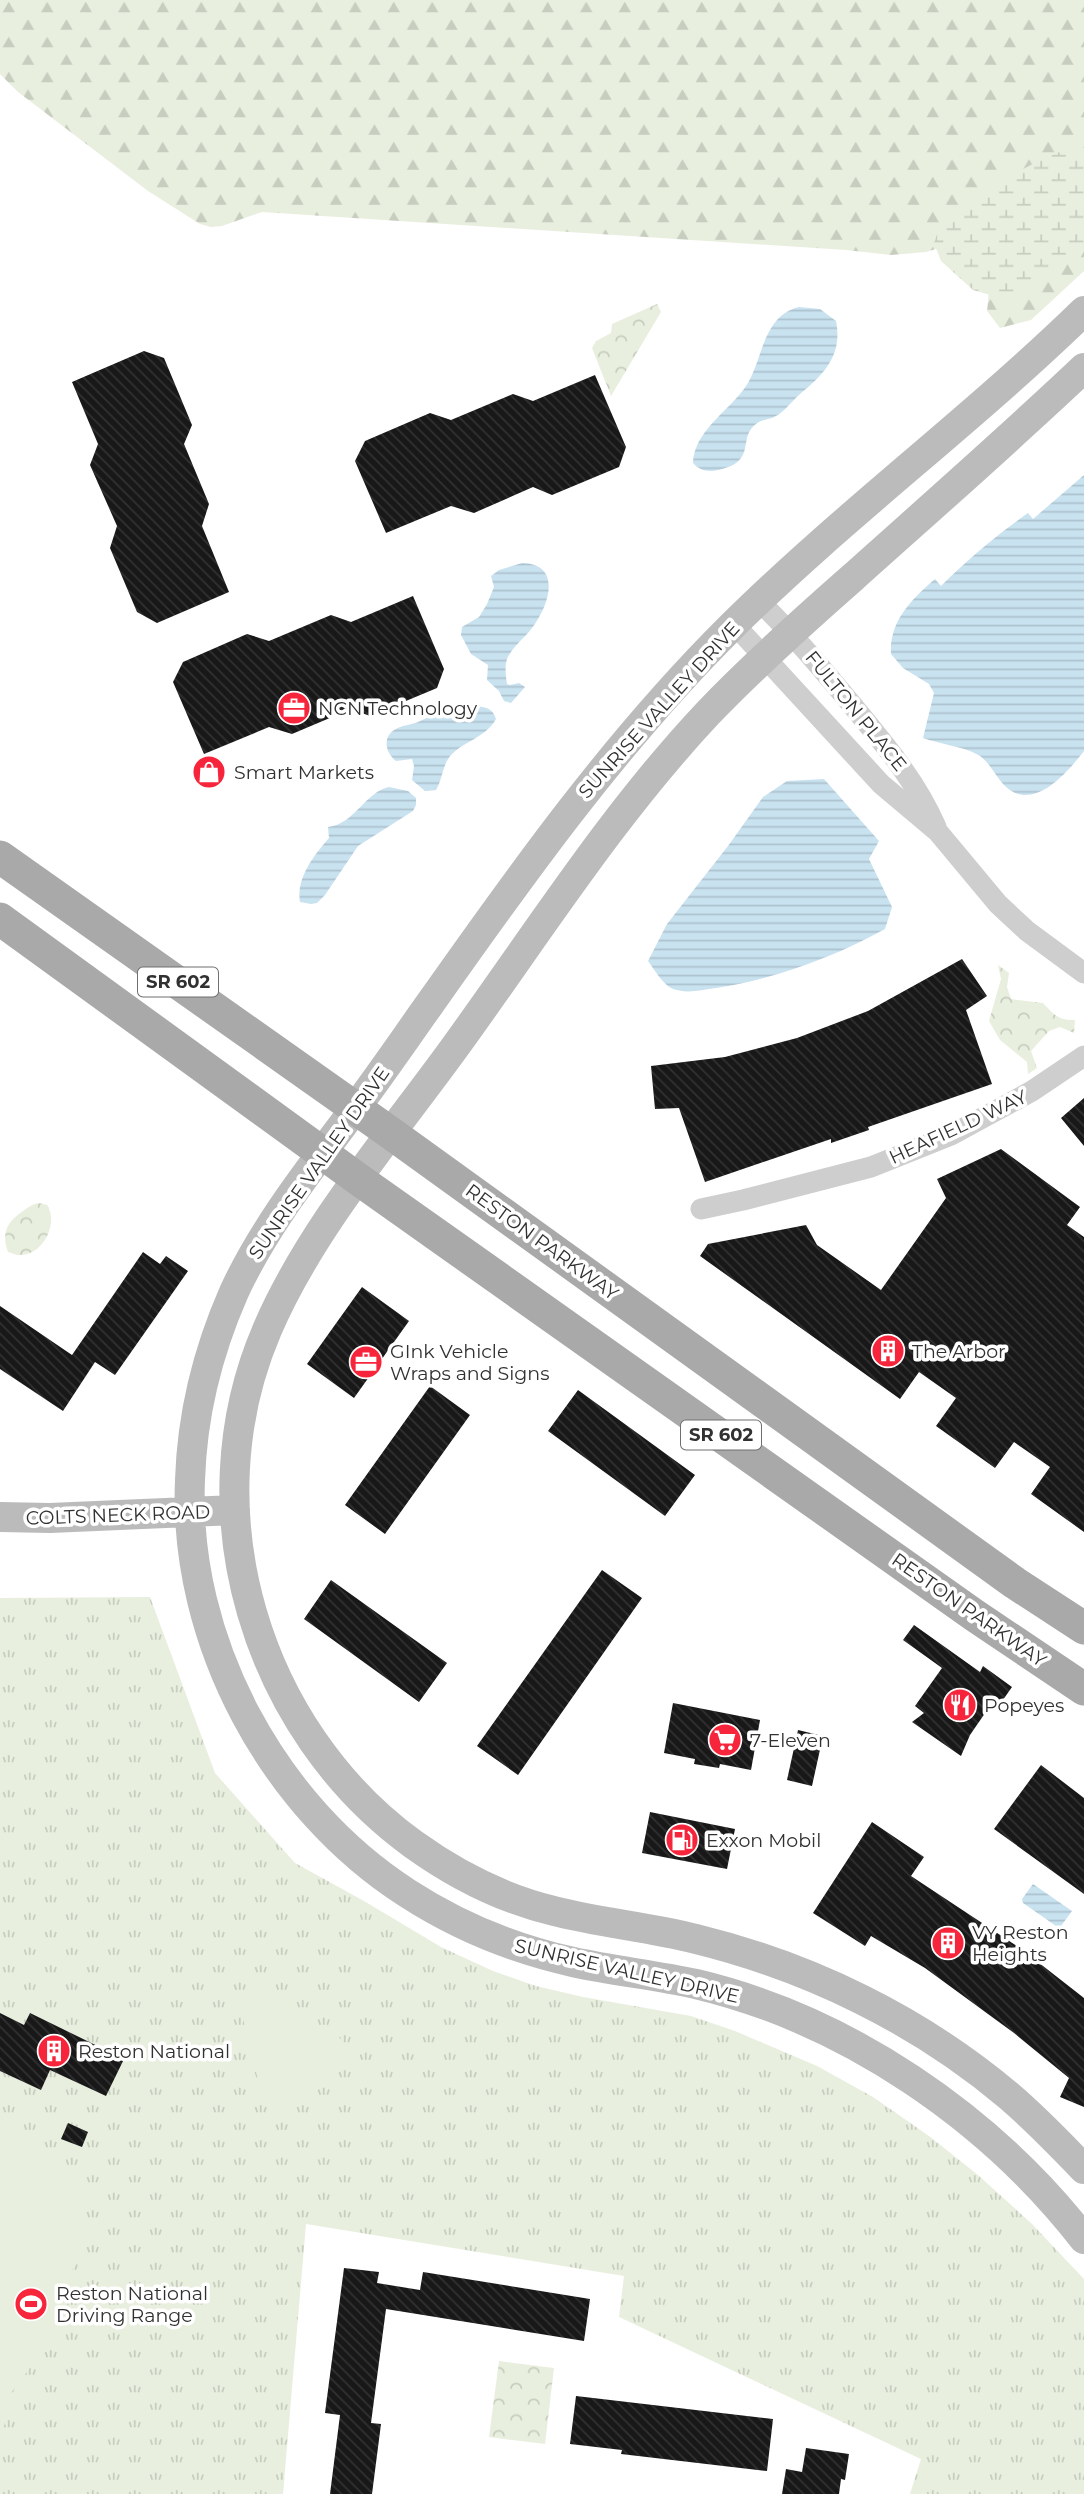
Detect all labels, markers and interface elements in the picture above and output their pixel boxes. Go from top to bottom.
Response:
street label: SUNRISE VALLEY DRIVE [574,617,744,803]
street label: FULTON PLACE [800,646,912,776]
office icon: NCN Technology [275,689,313,727]
place label: NCN Technology [318,697,478,720]
shop icon: Smart Markets [190,753,228,791]
place label: Smart Markets [234,761,374,784]
road number: SR 602 [138,967,218,996]
street label: SUNRISE VALLEY DRIVE [244,1062,394,1264]
street label: HEAFIELD WAY [885,1085,1031,1169]
street label: RESTON PARKWAY [461,1179,624,1306]
building icon: The Arbor [869,1332,907,1370]
place label: GInk Vehicle Wraps and Signs [390,1340,549,1385]
place label: The Arbor [912,1340,1006,1363]
office icon: GInk Vehicle Wraps and Signs [347,1343,385,1381]
road number: SR 602 [681,1420,761,1450]
street label: COLTS NECK ROAD [25,1500,211,1530]
street label: RESTON PARKWAY [887,1548,1051,1672]
restaurant icon: Popeyes [941,1686,979,1724]
place label: Popeyes [984,1694,1064,1717]
supermarket icon: 7-Eleven [706,1721,744,1759]
place label: 7-Eleven [750,1729,831,1752]
fuel station icon: Exxon Mobil [663,1821,701,1859]
place label: Exxon Mobil [706,1829,821,1852]
place label: VY Reston Heights [972,1921,1069,1966]
building icon: VY Reston Heights [929,1924,967,1962]
street label: SUNRISE VALLEY DRIVE [512,1934,742,2008]
building icon: Reston National [35,2032,73,2070]
place label: Reston National [78,2040,230,2063]
place label: Reston National Driving Range [56,2282,208,2327]
sports icon: Reston National Driving Range [12,2285,50,2323]

